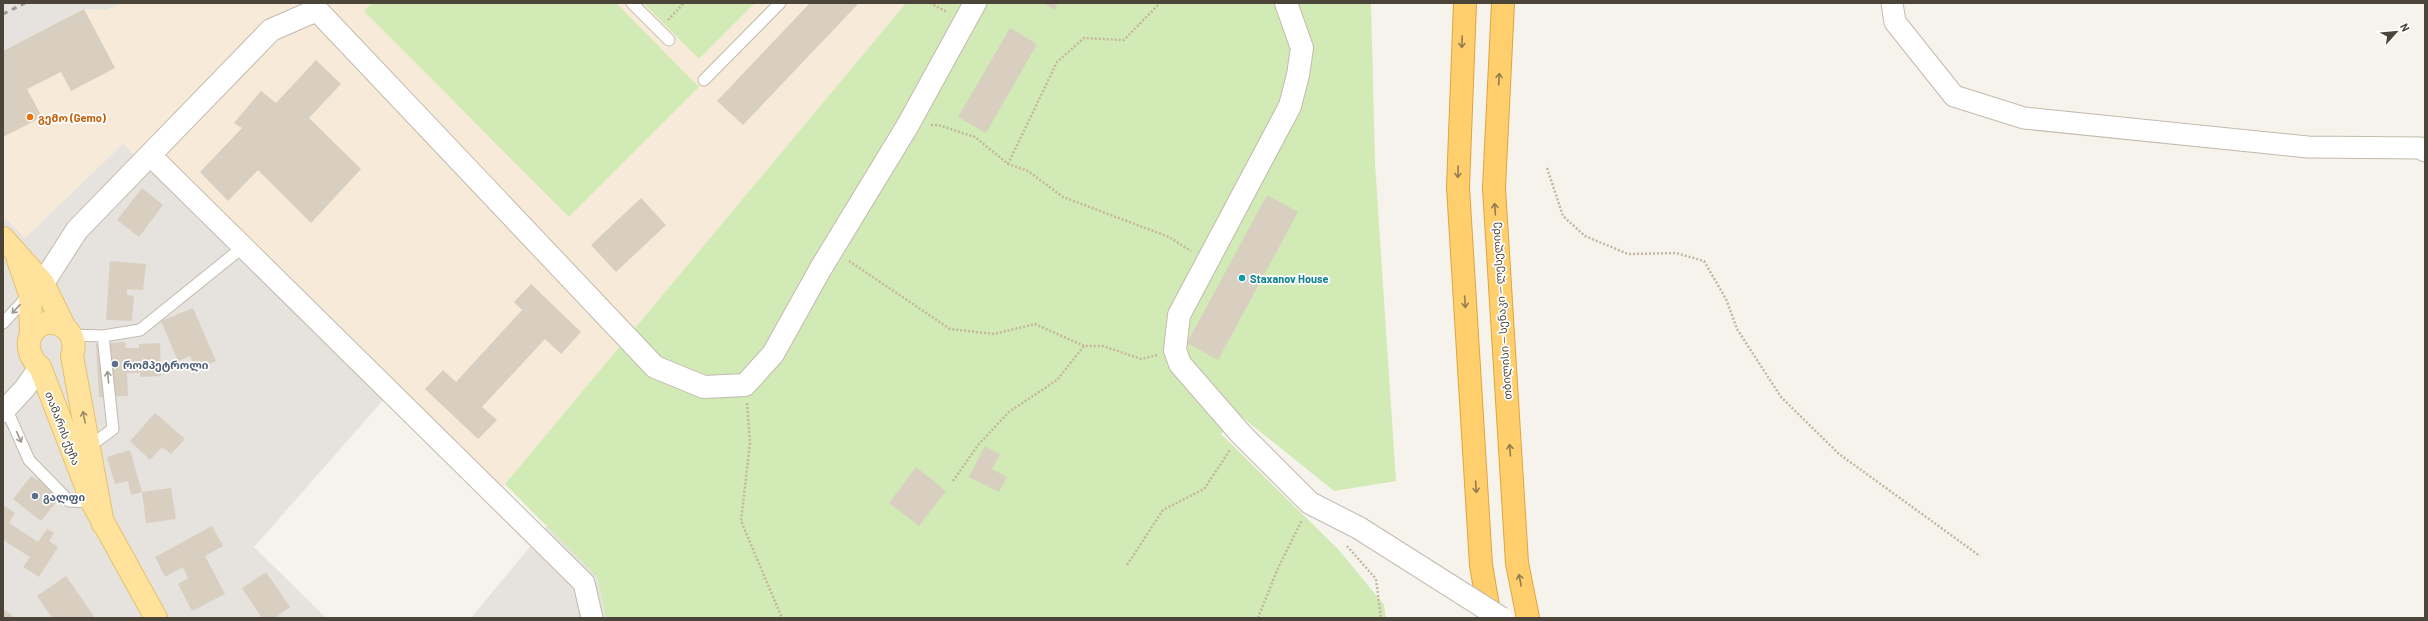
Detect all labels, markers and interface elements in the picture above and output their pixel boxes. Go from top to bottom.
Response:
north arrow [2376,12,2416,52]
text: N [2398,21,2413,33]
one-way arrow [1458,35,1466,48]
one-way arrow [1496,73,1503,86]
place label: გემო (Gemo) [38,111,106,125]
marker: გემო (Gemo) [25,112,35,122]
one-way arrow [1454,165,1462,178]
one-way arrow [1491,203,1499,216]
street label: თბილისი — სენაკი — ლესელიძე [1488,222,1515,400]
place label: Staxanov House [1250,272,1329,285]
marker: Staxanov House [1237,273,1247,283]
one-way arrow [1461,295,1468,308]
one-way arrow [12,303,21,314]
place label: რომპეტროლი [123,358,209,372]
marker: რომპეტროლი [110,359,120,369]
one-way arrow [104,371,111,384]
street label: თამარის ქუჩა [42,389,83,467]
one-way arrow [80,410,88,423]
one-way arrow [15,431,23,443]
one-way arrow [1507,444,1514,457]
one-way arrow [1473,480,1480,493]
place label: გალფი [43,490,85,504]
marker: გალფი [30,491,40,501]
one-way arrow [1516,574,1524,587]

